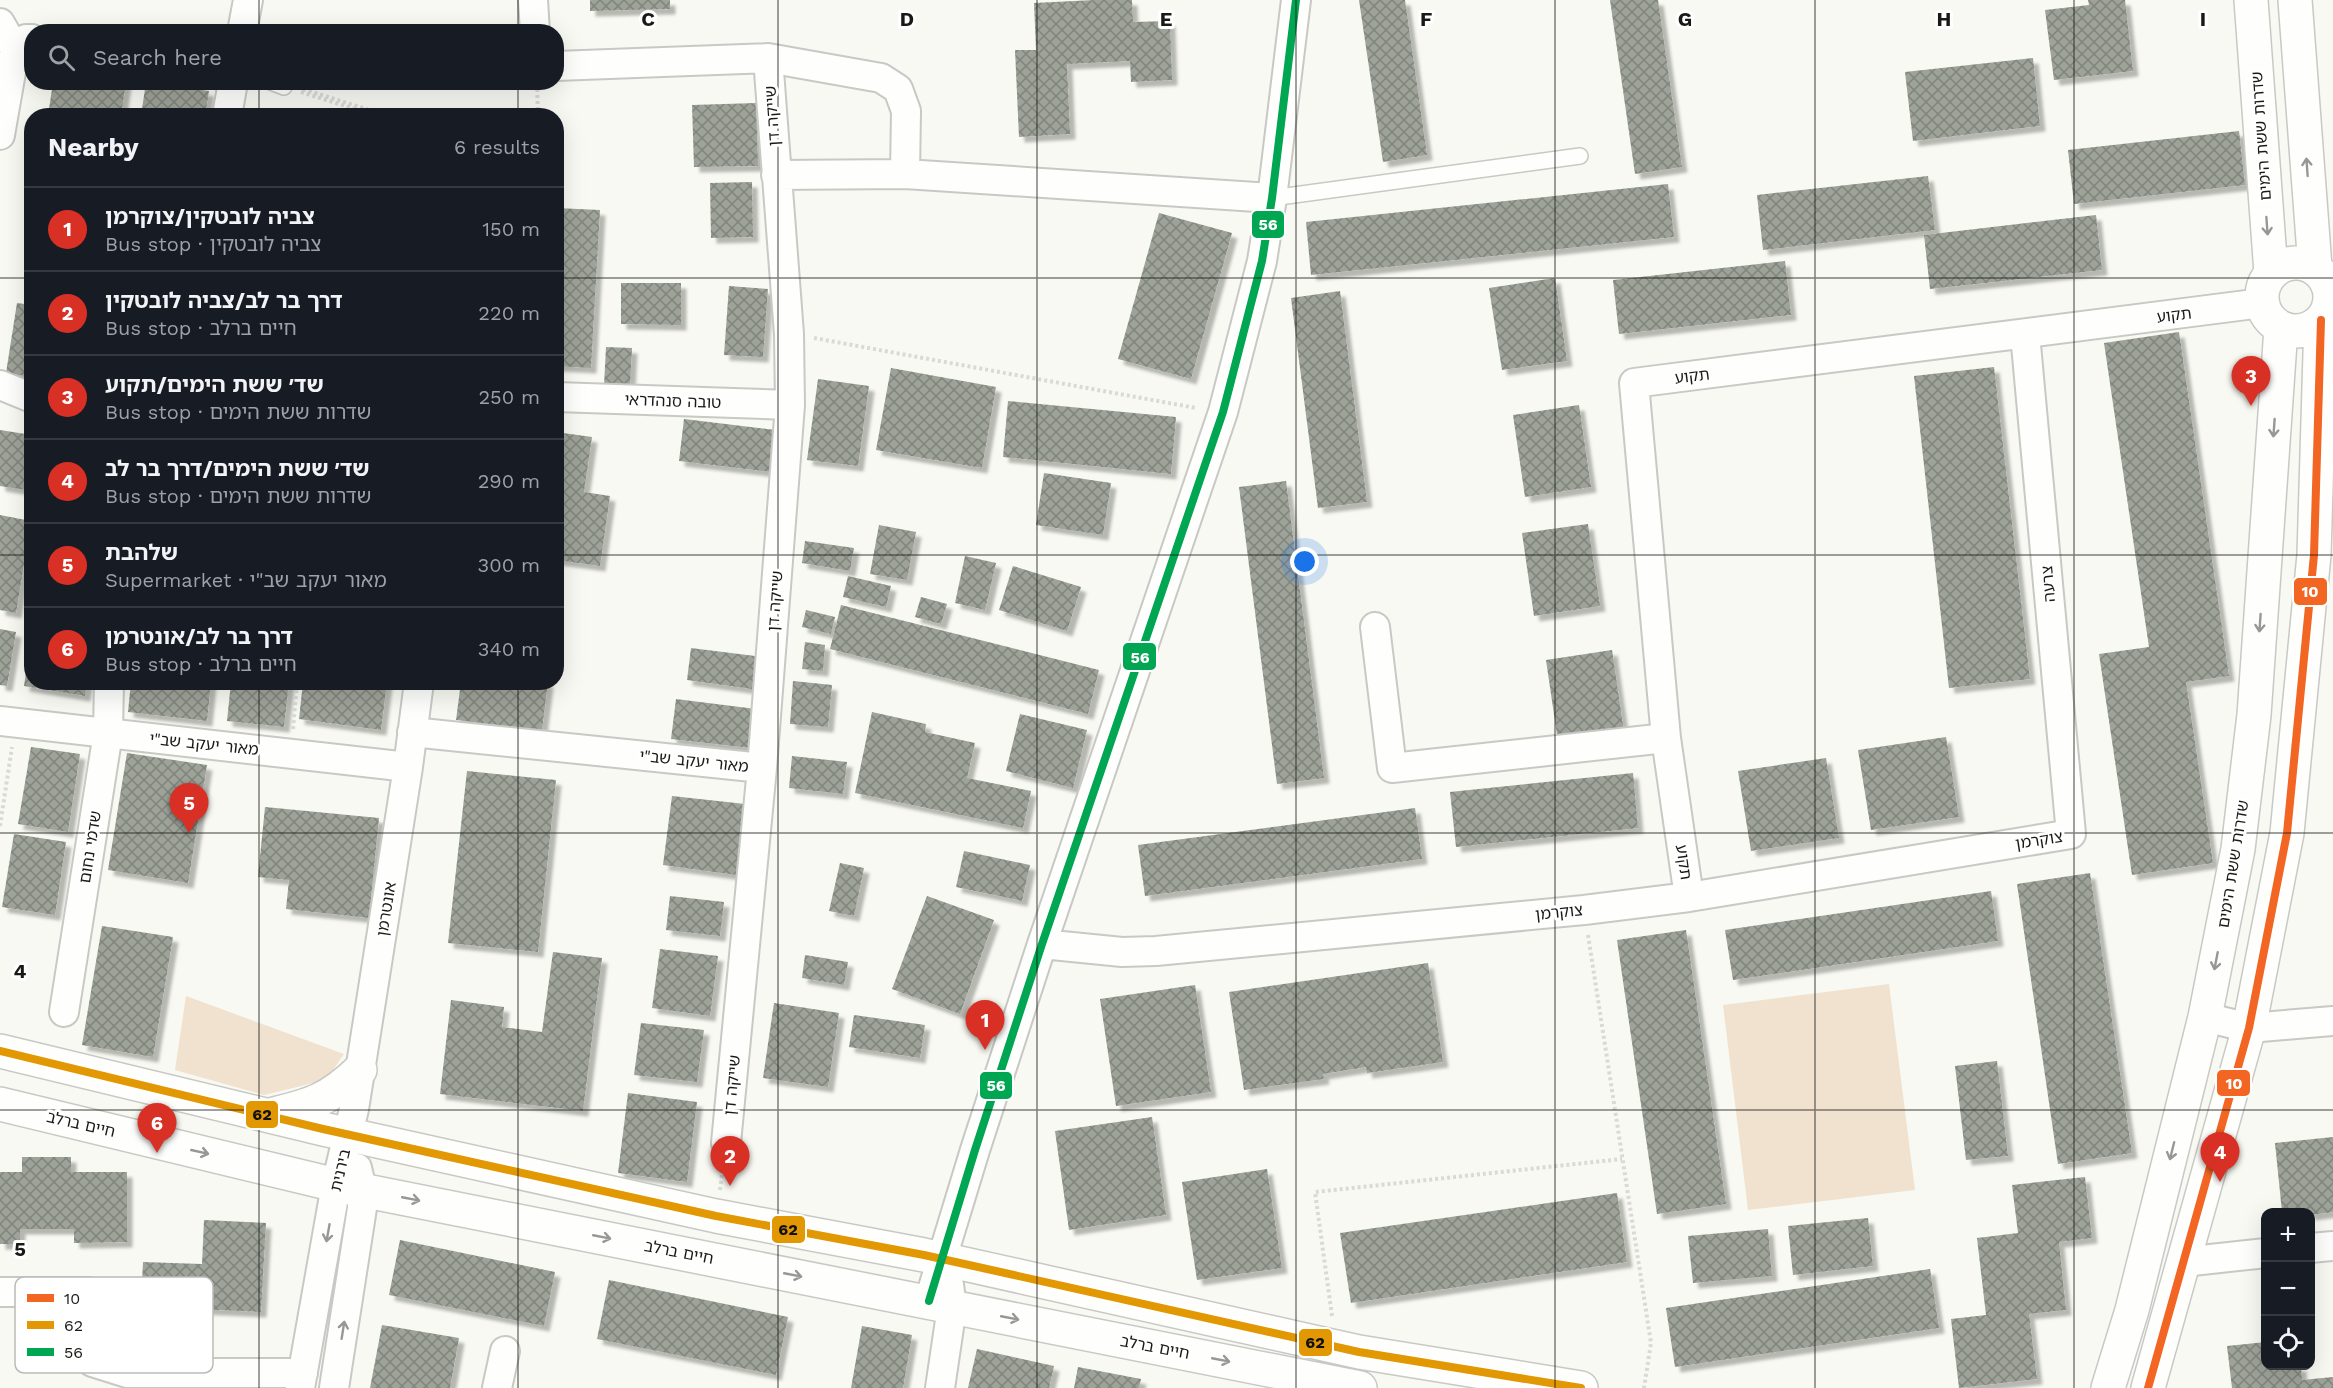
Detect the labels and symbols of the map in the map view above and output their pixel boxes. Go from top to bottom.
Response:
text: C [641,7,655,31]
text: D [900,7,914,31]
text: E [1160,7,1172,31]
text: F [1420,7,1432,31]
text: G [1678,7,1692,31]
text: H [1937,7,1951,31]
text: I [2200,7,2206,31]
street label: שדרות ששת הימים [2247,71,2275,201]
street label: שייקה דן [760,85,784,147]
one-way arrow [2302,158,2313,178]
line badge: 56 [1251,210,1285,239]
text: 56 [1258,215,1278,234]
one-way arrow [2262,215,2273,235]
street label: תקוע [2155,303,2193,327]
pin: 3 [2232,356,2270,406]
street label: תקוע [1673,364,1711,388]
street label: טובה סנהדראי [624,390,722,412]
one-way arrow [2268,418,2279,438]
your location [1290,547,1319,576]
street label: צרעה [2037,565,2059,603]
street label: שייקה דן [763,570,787,632]
line badge: 10 [2293,577,2328,606]
text: 10 [2301,582,2319,601]
one-way arrow [2255,612,2266,632]
line badge: 56 [1122,642,1157,671]
text: 56 [1130,648,1150,667]
street label: מאור יעקב שב"י [149,729,259,759]
street label: מאור יעקב שב"י [639,746,749,776]
pin: 5 [170,784,208,833]
street label: שדרות ששת הימים [2213,799,2253,929]
street label: שדמי נחום [75,809,105,885]
street label: צוקרמן [2014,827,2064,853]
street label: תקוע [1672,843,1696,881]
street label: אונטרמן [372,880,400,938]
street label: צוקרמן [1534,900,1584,924]
one-way arrow [2210,951,2221,971]
text: 4 [14,959,27,983]
pin: 1 [966,1000,1004,1050]
street label: שייקה דן [720,1054,744,1116]
line badge: 10 [2216,1069,2251,1097]
line badge: 56 [979,1071,1013,1100]
text: 10 [2225,1074,2243,1093]
text: 56 [986,1076,1006,1095]
line badge: 62 [245,1100,279,1129]
pin: 6 [138,1104,176,1153]
text: 62 [252,1105,272,1124]
street label: חיים ברלב [45,1107,117,1141]
pin: 4 [2200,1132,2240,1182]
pin: 2 [710,1136,750,1186]
one-way arrow [2165,1141,2177,1160]
one-way arrow [190,1147,209,1158]
street label: בירנית [326,1147,354,1193]
one-way arrow [400,1194,420,1205]
line badge: 62 [771,1215,806,1244]
text: 62 [778,1220,798,1239]
one-way arrow [322,1222,333,1242]
one-way arrow [592,1232,611,1243]
street label: חיים ברלב [643,1236,715,1268]
text: 5 [14,1237,26,1261]
one-way arrow [784,1269,803,1281]
legend [15,1277,213,1373]
text: 10 [64,1289,80,1308]
one-way arrow [999,1313,1019,1324]
text: 62 [64,1316,83,1335]
one-way arrow [337,1321,348,1341]
line badge: 62 [1298,1328,1333,1357]
street label: חיים ברלב [1119,1331,1191,1363]
text: 62 [1305,1333,1325,1352]
text: 56 [64,1343,83,1362]
one-way arrow [1211,1355,1231,1366]

